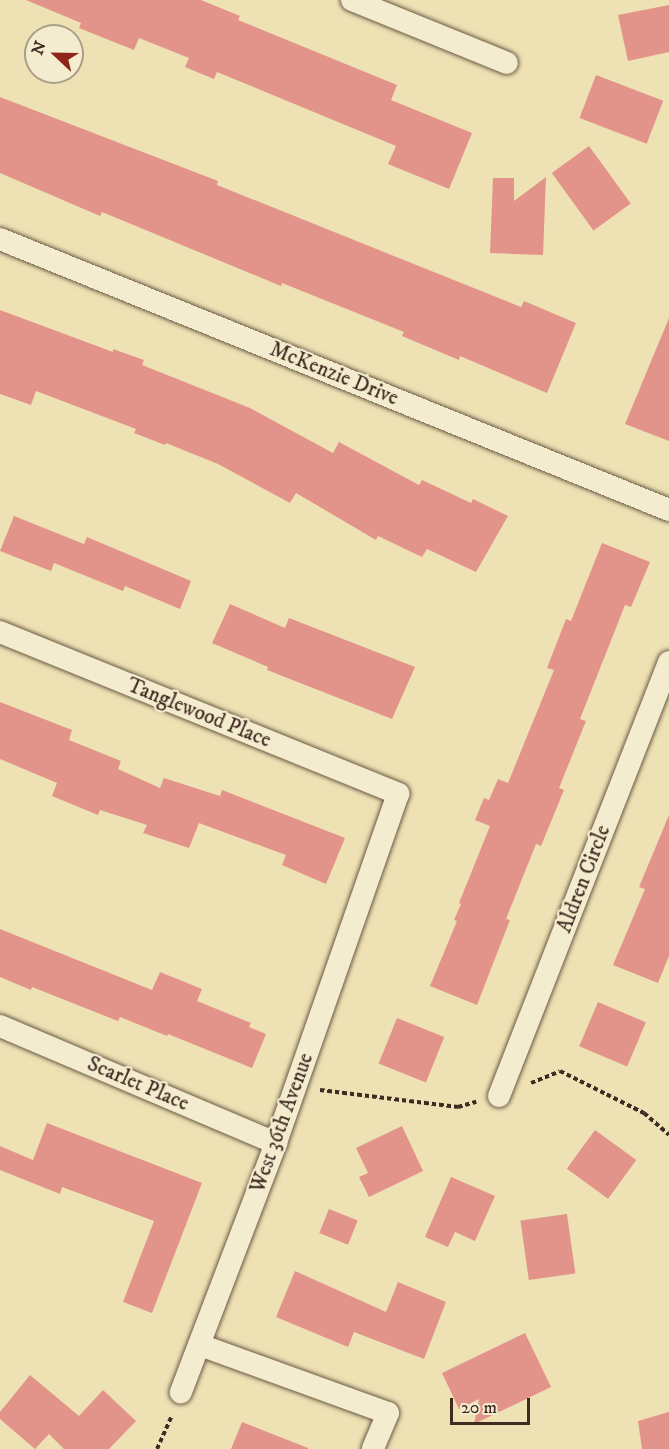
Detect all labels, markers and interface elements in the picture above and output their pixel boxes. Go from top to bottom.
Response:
north arrow [24,24,84,84]
text: N [27,38,51,58]
street label: McKenzie Drive [266,337,402,411]
street label: Tanglewood Place [123,673,275,753]
street label: Aldren Circle [552,822,616,936]
street label: West 36th Avenue [245,1050,319,1196]
street label: Scarlet Place [83,1051,193,1117]
scale bar [453,1386,532,1424]
text: 20 m [461,1397,497,1419]

